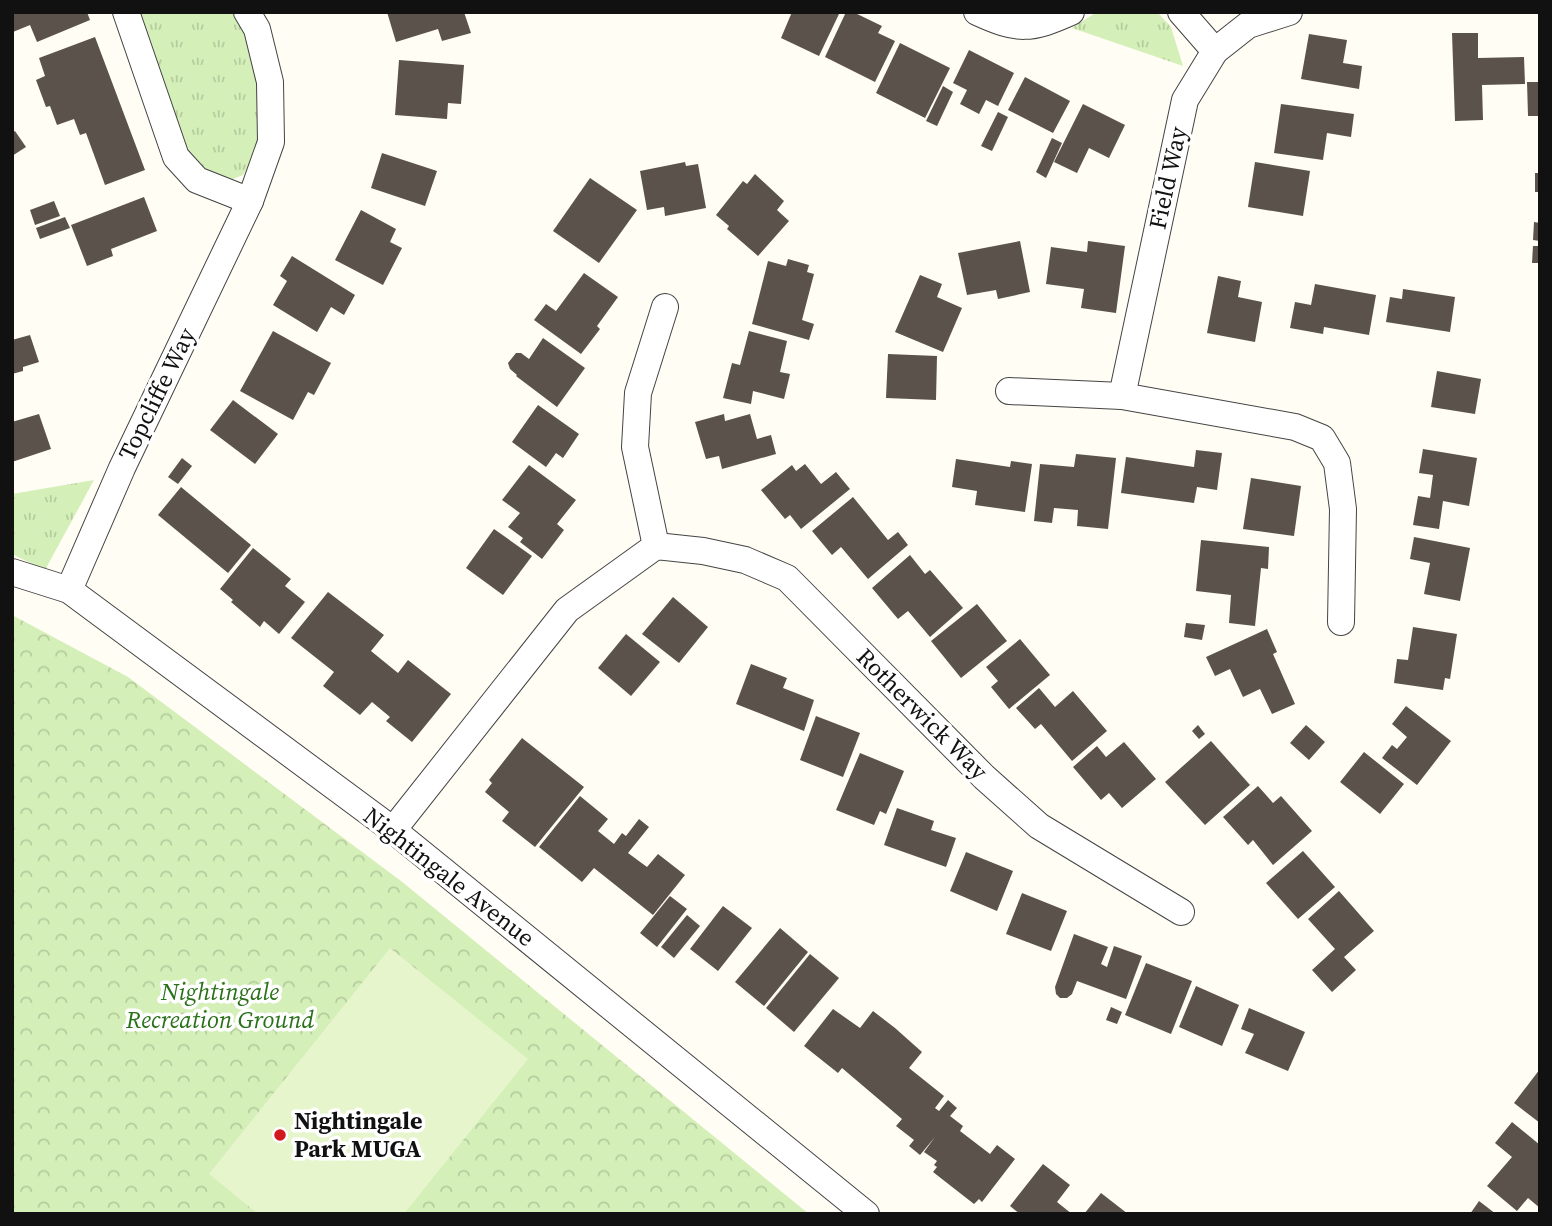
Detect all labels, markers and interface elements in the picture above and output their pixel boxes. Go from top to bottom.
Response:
street label: Field Way [1141,123,1195,232]
street label: Topcliffe Way [110,321,203,466]
street label: Rotherwick Way [849,641,996,787]
street label: Nightingale Avenue [357,799,542,954]
park label: Nightingale Recreation Ground [125,975,314,1036]
place label: Nightingale Park MUGA [294,1104,423,1165]
marker: Nightingale Park MUGA [272,1127,288,1143]

